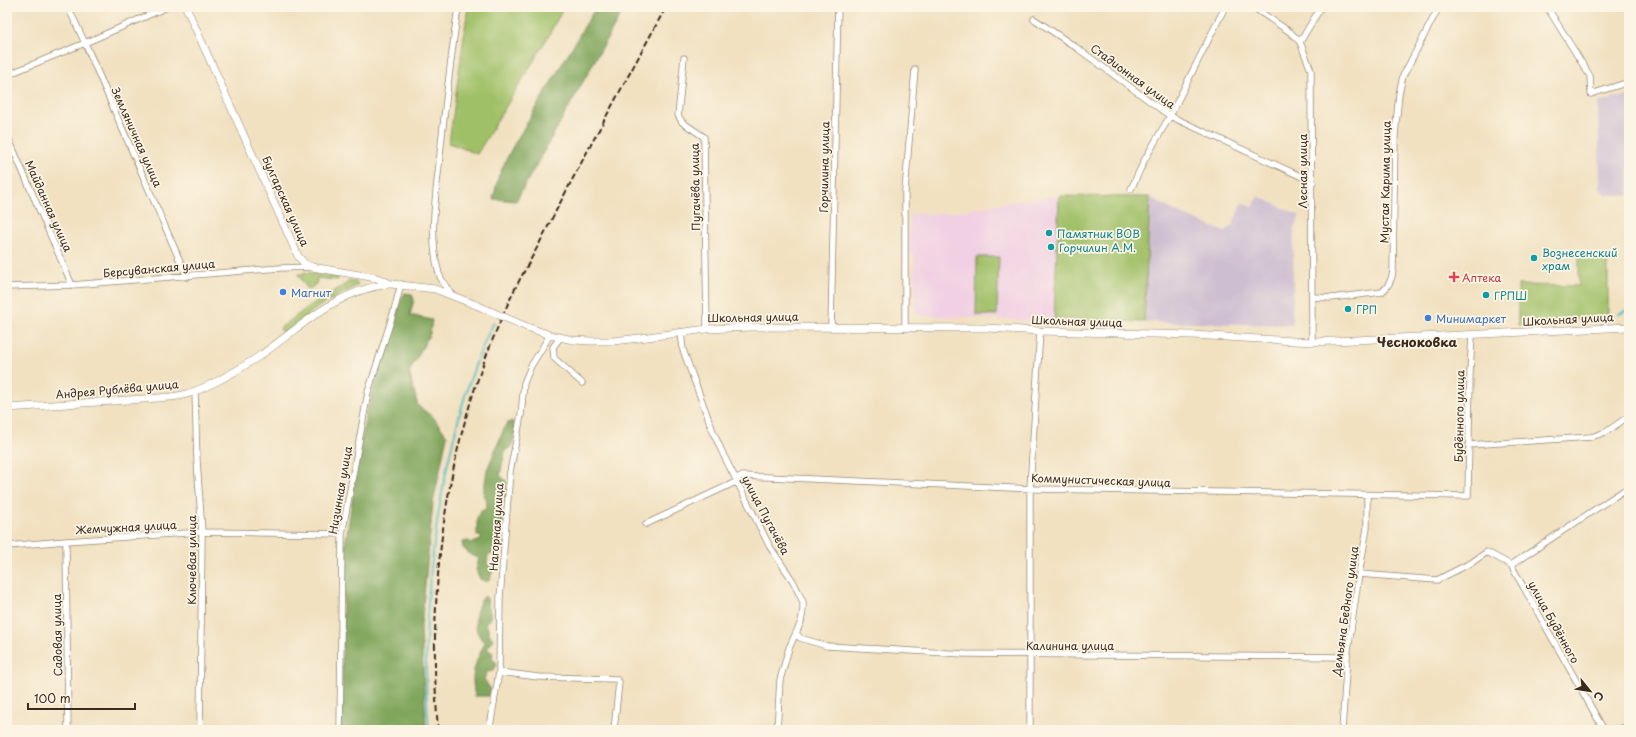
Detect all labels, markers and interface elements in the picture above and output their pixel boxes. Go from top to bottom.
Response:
street label: Стадионная улица [1087,39,1179,113]
street label: Земляничная улица [107,84,167,190]
street label: Мустая Карима улица [1375,120,1395,243]
street label: Горчилина улица [815,121,833,213]
street label: Лесная улица [1294,134,1311,208]
street label: Пугачёва улица [686,143,704,231]
street label: Булгарская улица [258,153,314,249]
street label: Майданная улица [21,157,77,255]
place label: Памятник ВОВ [1057,225,1140,242]
marker: Памятник ВОВ [1044,228,1054,238]
place label: Горчилин А.М. [1059,239,1136,256]
marker: Горчилин А.М. [1046,242,1056,252]
place label: Вознесенский храм [1542,244,1618,274]
marker: Вознесенский храм [1529,253,1539,263]
street label: Берсуванская улица [102,255,216,281]
place label: Аптека [1462,269,1502,286]
marker: Аптека [1449,272,1459,282]
place label: Магнит [291,284,332,301]
marker: Магнит [278,287,288,297]
place label: ГРПШ [1494,287,1527,304]
marker: ГРПШ [1481,290,1491,300]
place label: ГРП [1356,301,1377,318]
marker: ГРП [1343,304,1353,314]
street label: Школьная улица [707,308,799,326]
street label: Школьная улица [1522,308,1614,330]
place label: Минимаркет [1436,310,1507,327]
street label: Школьная улица [1031,311,1123,331]
marker: Минимаркет [1423,313,1433,323]
district label: Чесноковка [1377,332,1457,351]
street label: Будённого улица [1450,370,1468,462]
street label: Андрея Рублёва улица [55,375,179,403]
street label: Низинная улица [324,445,356,535]
street label: Коммунистическая улица [1031,469,1171,491]
street label: улица Пугачёва [738,472,794,558]
street label: Нагорная улица [484,482,508,572]
street label: Ключевая улица [183,515,200,605]
street label: Жемчужная улица [75,516,177,538]
street label: Демьяна Бедного улица [1327,545,1363,678]
street label: улица Будённого [1524,578,1584,666]
street label: Садовая улица [48,593,66,677]
street label: Калинина улица [1026,637,1114,654]
north arrow [1570,671,1610,711]
scale bar [28,685,135,711]
text: С [1590,688,1609,704]
text: 100 m [34,689,71,707]

